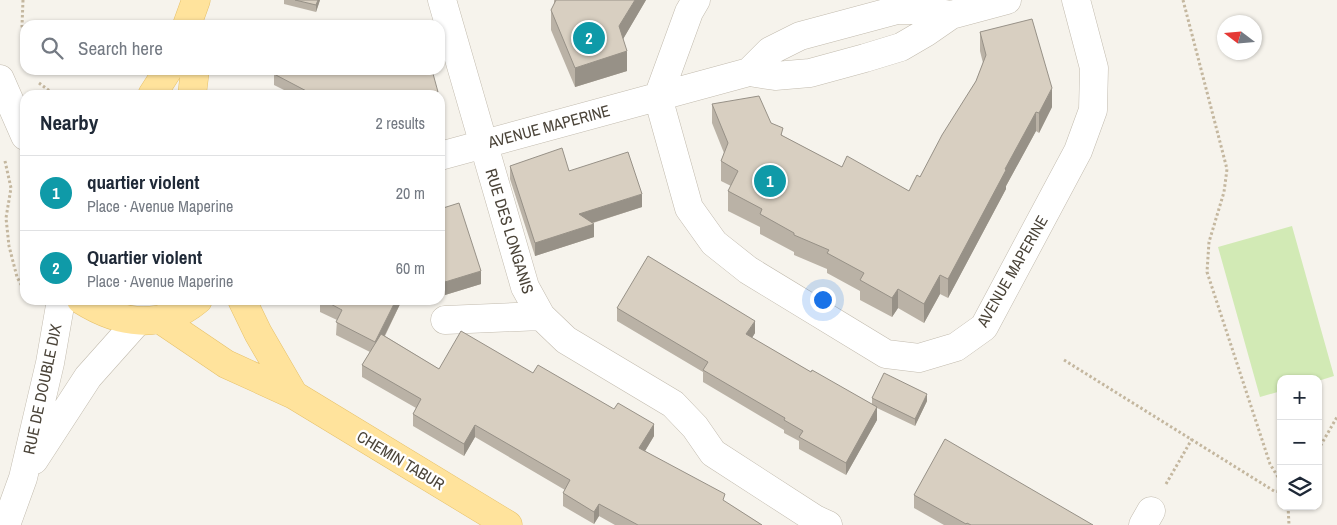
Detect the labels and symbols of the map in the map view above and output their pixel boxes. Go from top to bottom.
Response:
north arrow [1217,15,1262,60]
pin: 2 [573,19,605,57]
street label: AVENUE MAPERINE [485,99,612,153]
pin: 1 [754,162,786,200]
street label: RUE DES LONGANIS [481,166,540,297]
street label: AVENUE MAPERINE [971,211,1053,332]
your location [810,287,836,313]
street label: RUE DE DOUBLE DIX [17,322,67,456]
street label: CHEMIN TABUR [353,425,449,495]

